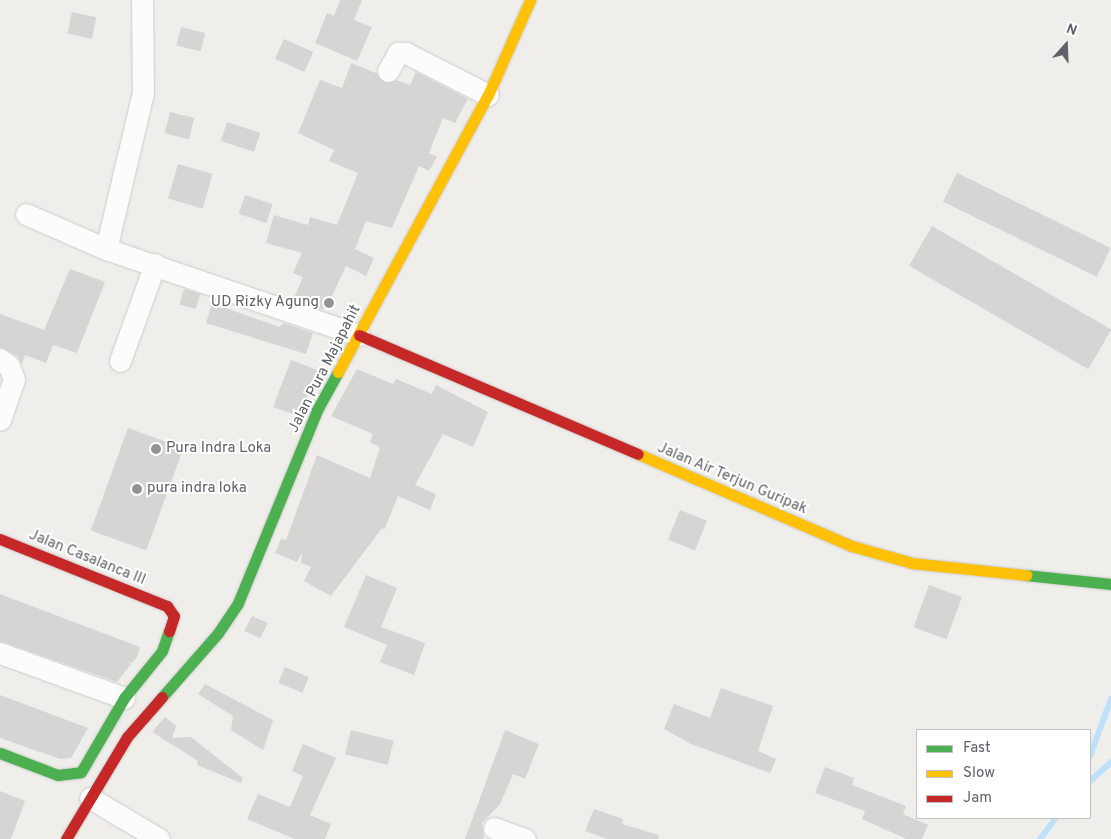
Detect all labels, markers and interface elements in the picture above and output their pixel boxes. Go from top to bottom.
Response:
north arrow [1041,20,1091,70]
text: N [1064,21,1079,40]
place label: UD Rizky Agung [210,294,319,312]
marker: UD Rizky Agung [323,297,335,309]
street label: Jalan Pura Majapahit [285,302,365,436]
street label: Jalan Air Terjun Guripak [654,439,810,519]
place label: Pura Indra Loka [166,440,271,458]
marker: Pura Indra Loka [150,443,162,455]
place label: pura indra loka [147,480,247,498]
marker: pura indra loka [131,483,143,495]
street label: Jalan Casalanca III [26,526,148,590]
legend [916,729,1091,819]
text: Fast [963,739,991,758]
text: Slow [963,764,995,783]
text: Jam [963,789,992,808]

